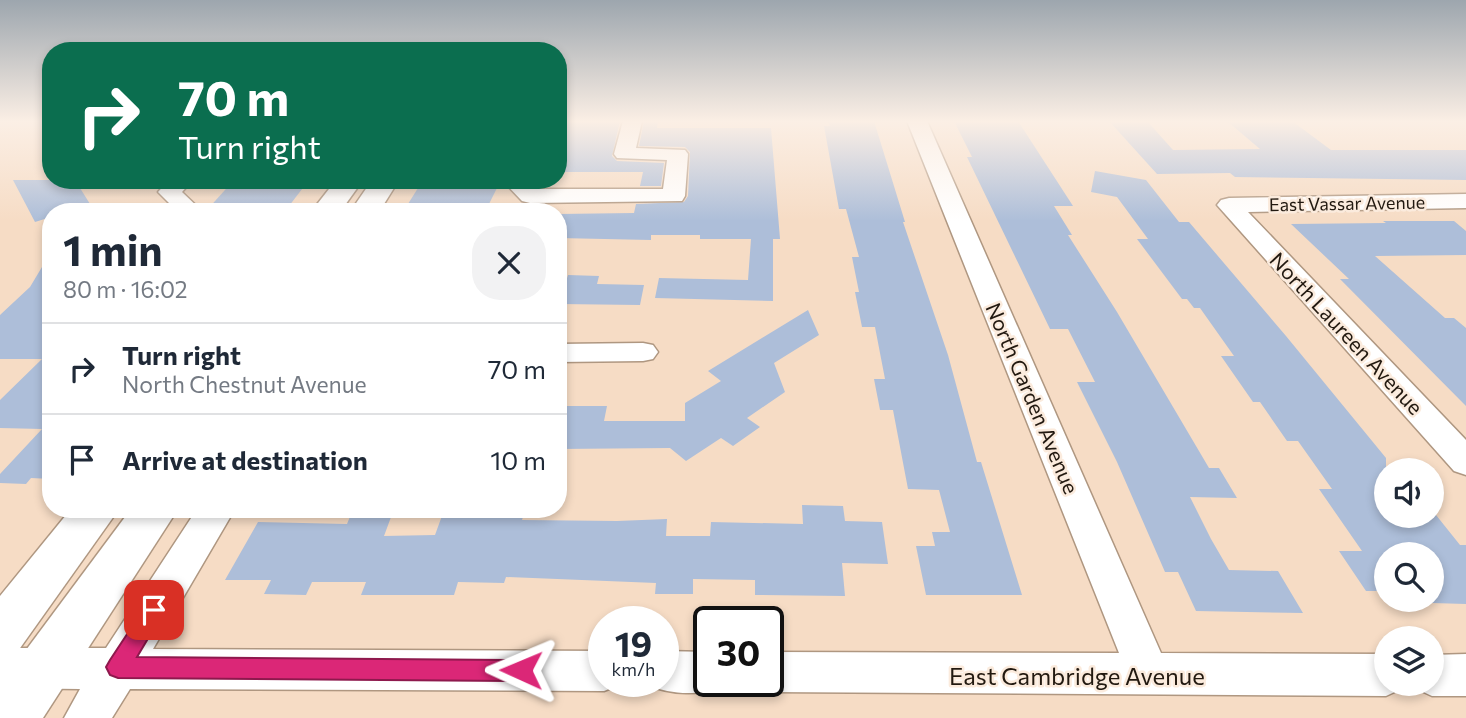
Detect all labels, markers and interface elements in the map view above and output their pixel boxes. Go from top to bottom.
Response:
text: 70 m [178,66,289,126]
icon: right [63,70,154,161]
text: Turn right [178,126,321,166]
street label: East Vassar Avenue [1269,191,1425,215]
text: 1 min [63,223,163,275]
button: close [472,226,546,300]
street label: North Laureen Avenue [1265,247,1429,419]
text: 80 m · 16:02 [63,275,188,303]
street label: North Garden Avenue [981,299,1085,497]
text: Turn right [122,339,241,370]
icon: right [63,350,101,388]
text: 70 m [488,353,546,384]
text: North Chestnut Avenue [122,370,367,398]
icon: arrive [63,441,101,479]
text: Arrive at destination [122,444,368,475]
text: 10 m [490,444,546,475]
map controls [1374,458,1444,696]
button: sound [1374,458,1444,528]
button: search [1374,542,1444,612]
pin [124,580,184,640]
icon: arrive [135,591,173,629]
speed limit sign: 30 [693,606,784,697]
text: 19 [615,621,652,664]
button: layers [1374,626,1444,696]
position arrow [484,633,558,707]
text: km/h [612,658,655,680]
street label: East Cambridge Avenue [949,661,1205,690]

